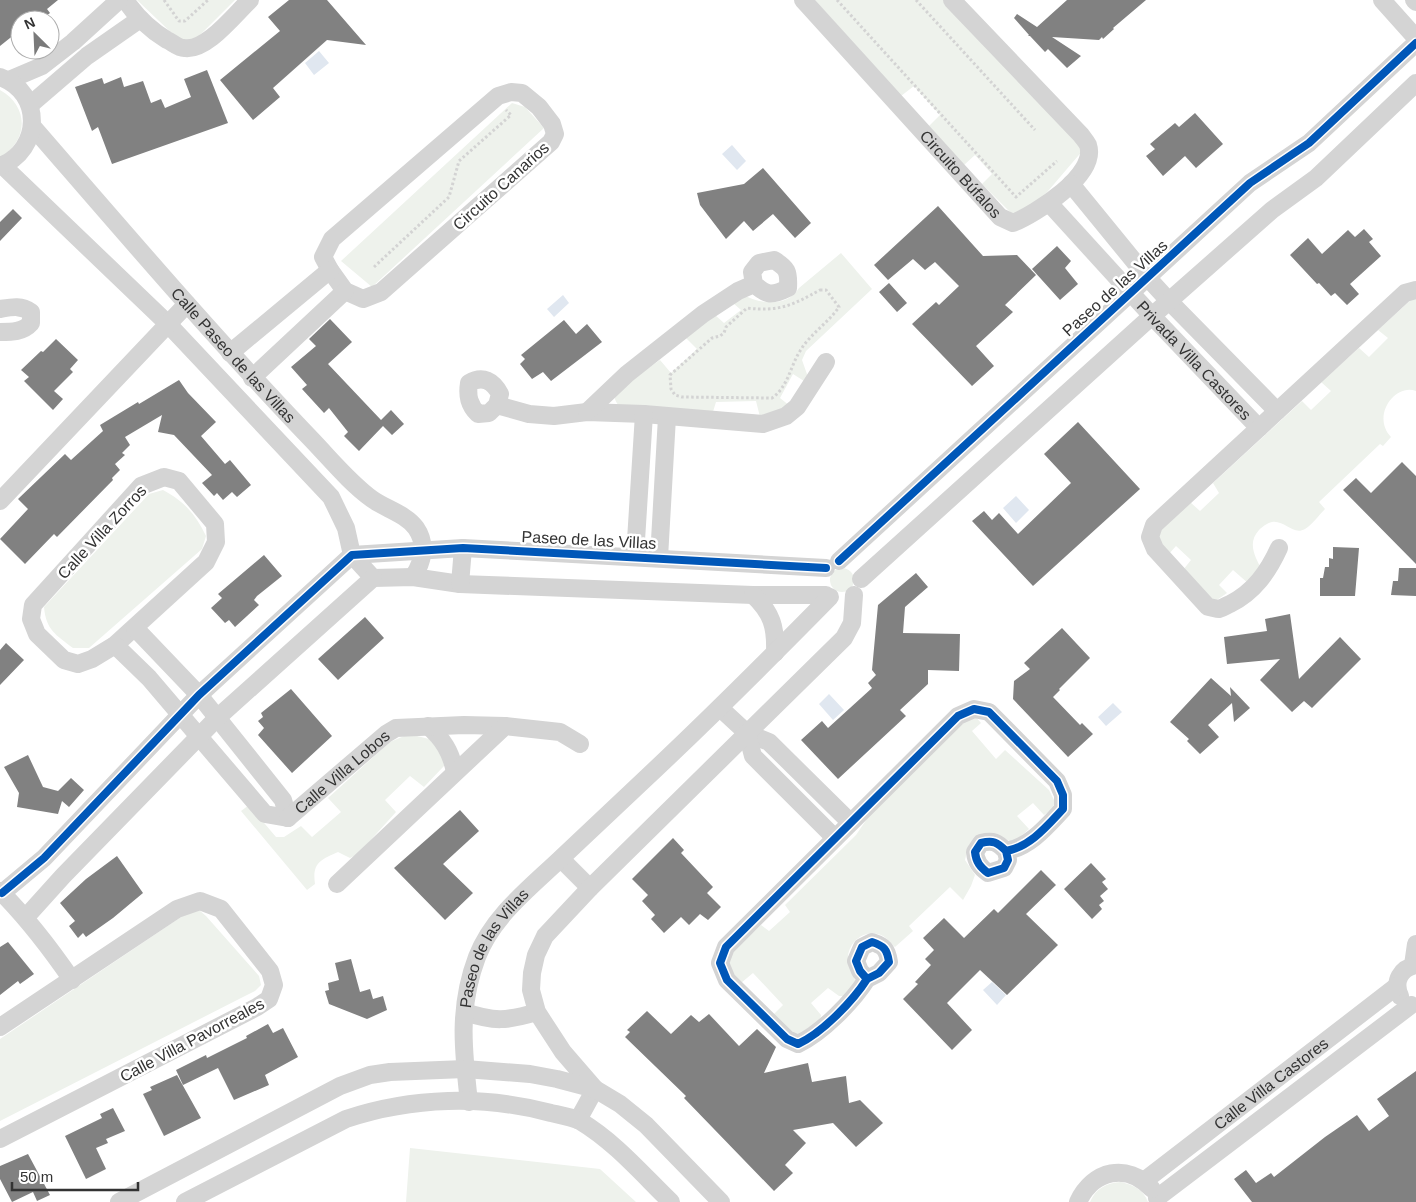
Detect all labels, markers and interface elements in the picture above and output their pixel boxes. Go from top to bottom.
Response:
north arrow [10,10,60,60]
text: N [22,14,38,32]
street label: Circuito Búfalos [917,127,1005,221]
street label: Circuito Canarios [450,139,552,233]
street label: Paseo de las Villas [1059,237,1171,339]
street label: Calle Paseo de las Villas [168,284,299,426]
street label: Privada Villa Castores [1134,297,1255,423]
street label: Calle Villa Zorros [54,482,150,582]
street label: Paseo de las Villas [521,528,657,552]
street label: Calle Villa Lobos [291,727,393,817]
street label: Paseo de las Villas [456,885,532,1009]
street label: Calle Villa Pavorreales [117,995,267,1085]
street label: Calle Villa Castores [1210,1034,1331,1133]
scale bar [12,1160,139,1192]
text: 50 m [20,1168,53,1185]

